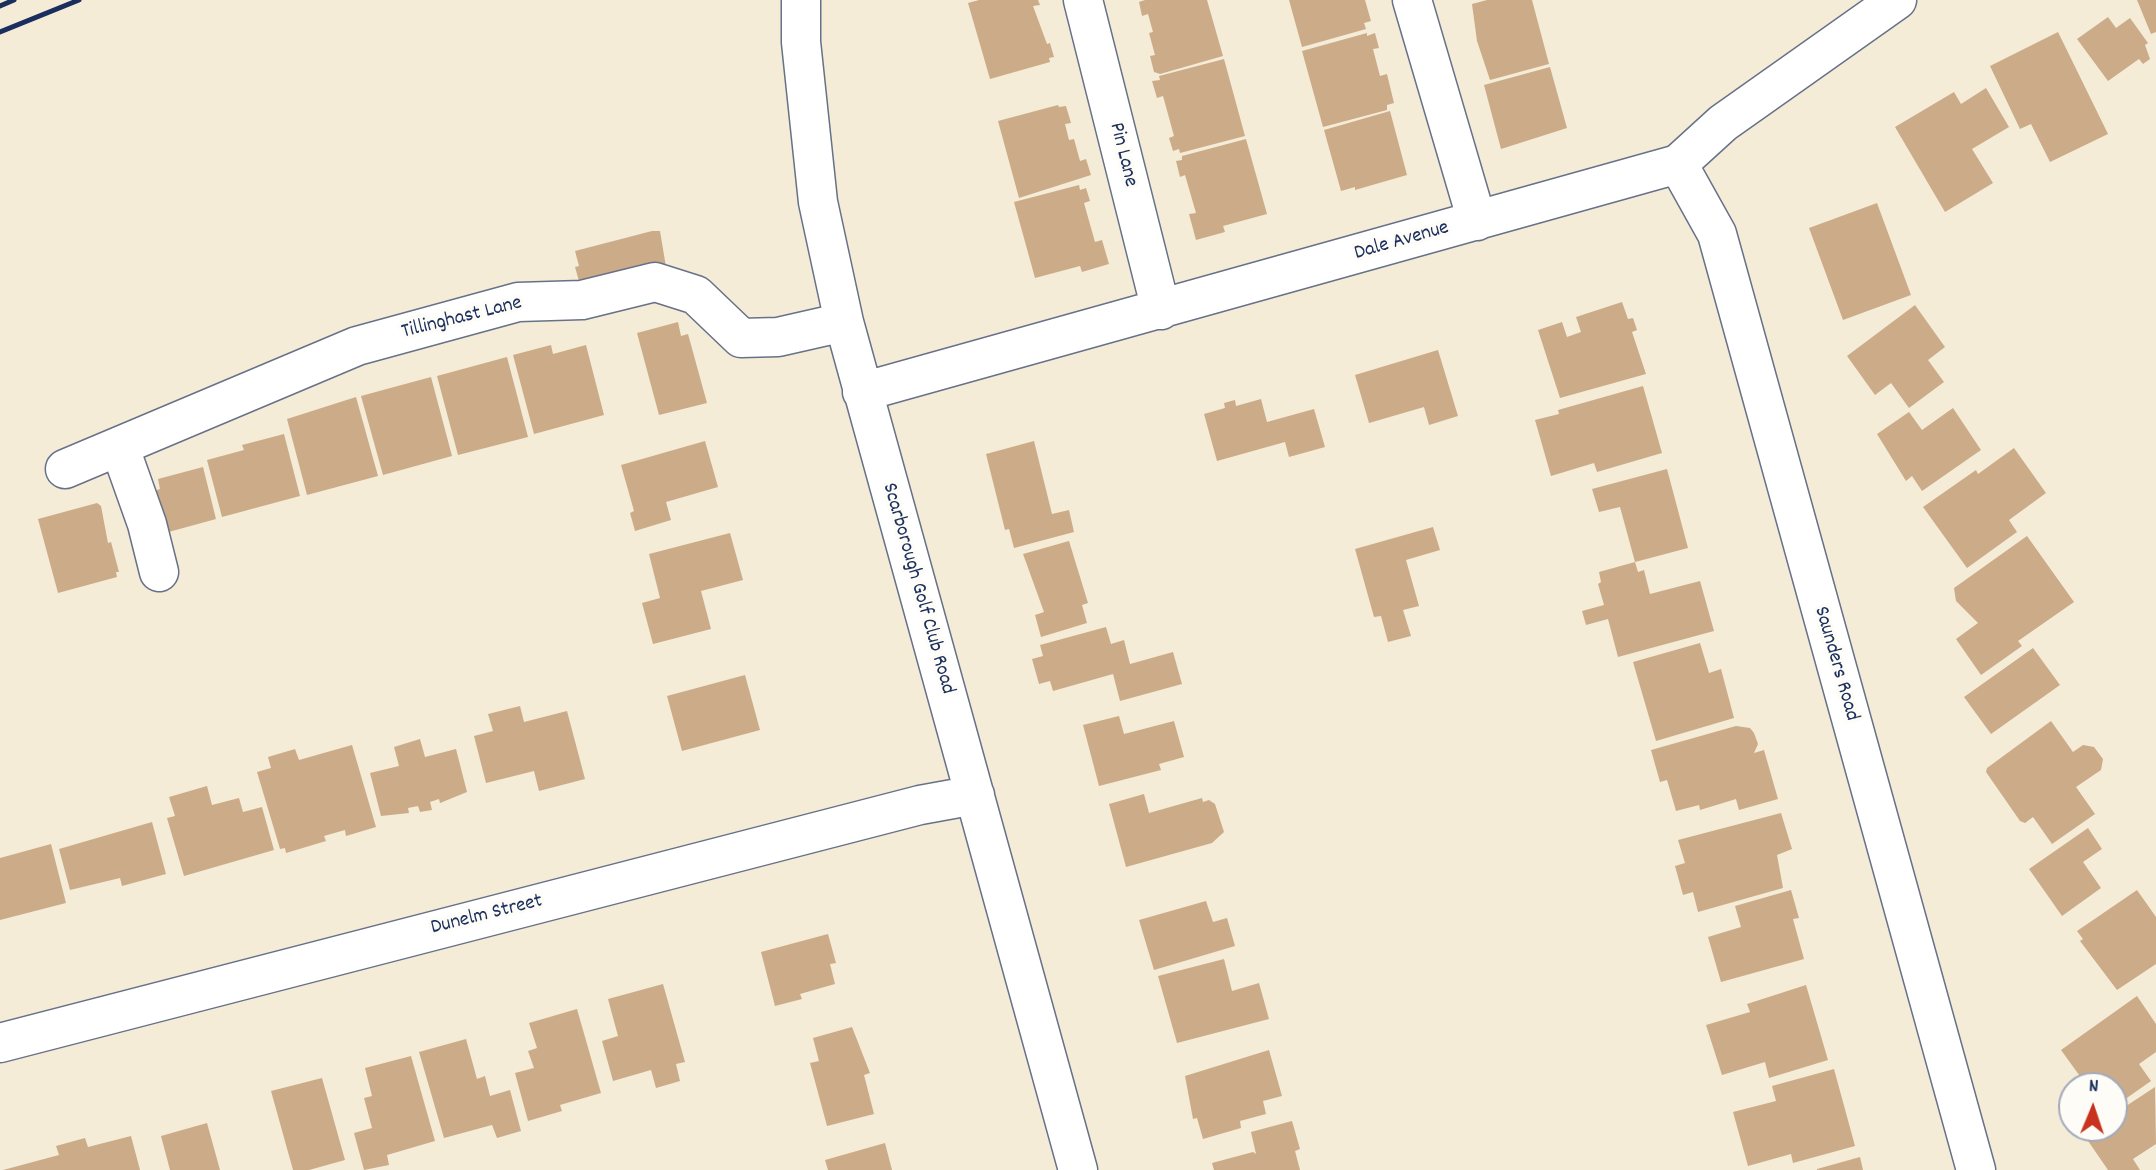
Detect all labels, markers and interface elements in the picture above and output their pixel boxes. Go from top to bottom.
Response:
street label: Pin Lane [1102,120,1142,190]
street label: Dale Avenue [1352,216,1452,268]
street label: Tillinghast Lane [399,292,525,346]
street label: Scarborough Golf Club Road [875,481,959,697]
street label: Saunders Road [1807,604,1863,724]
street label: Dunelm Street [429,890,545,942]
north arrow [2058,1072,2128,1142]
text: N [2089,1074,2099,1101]

